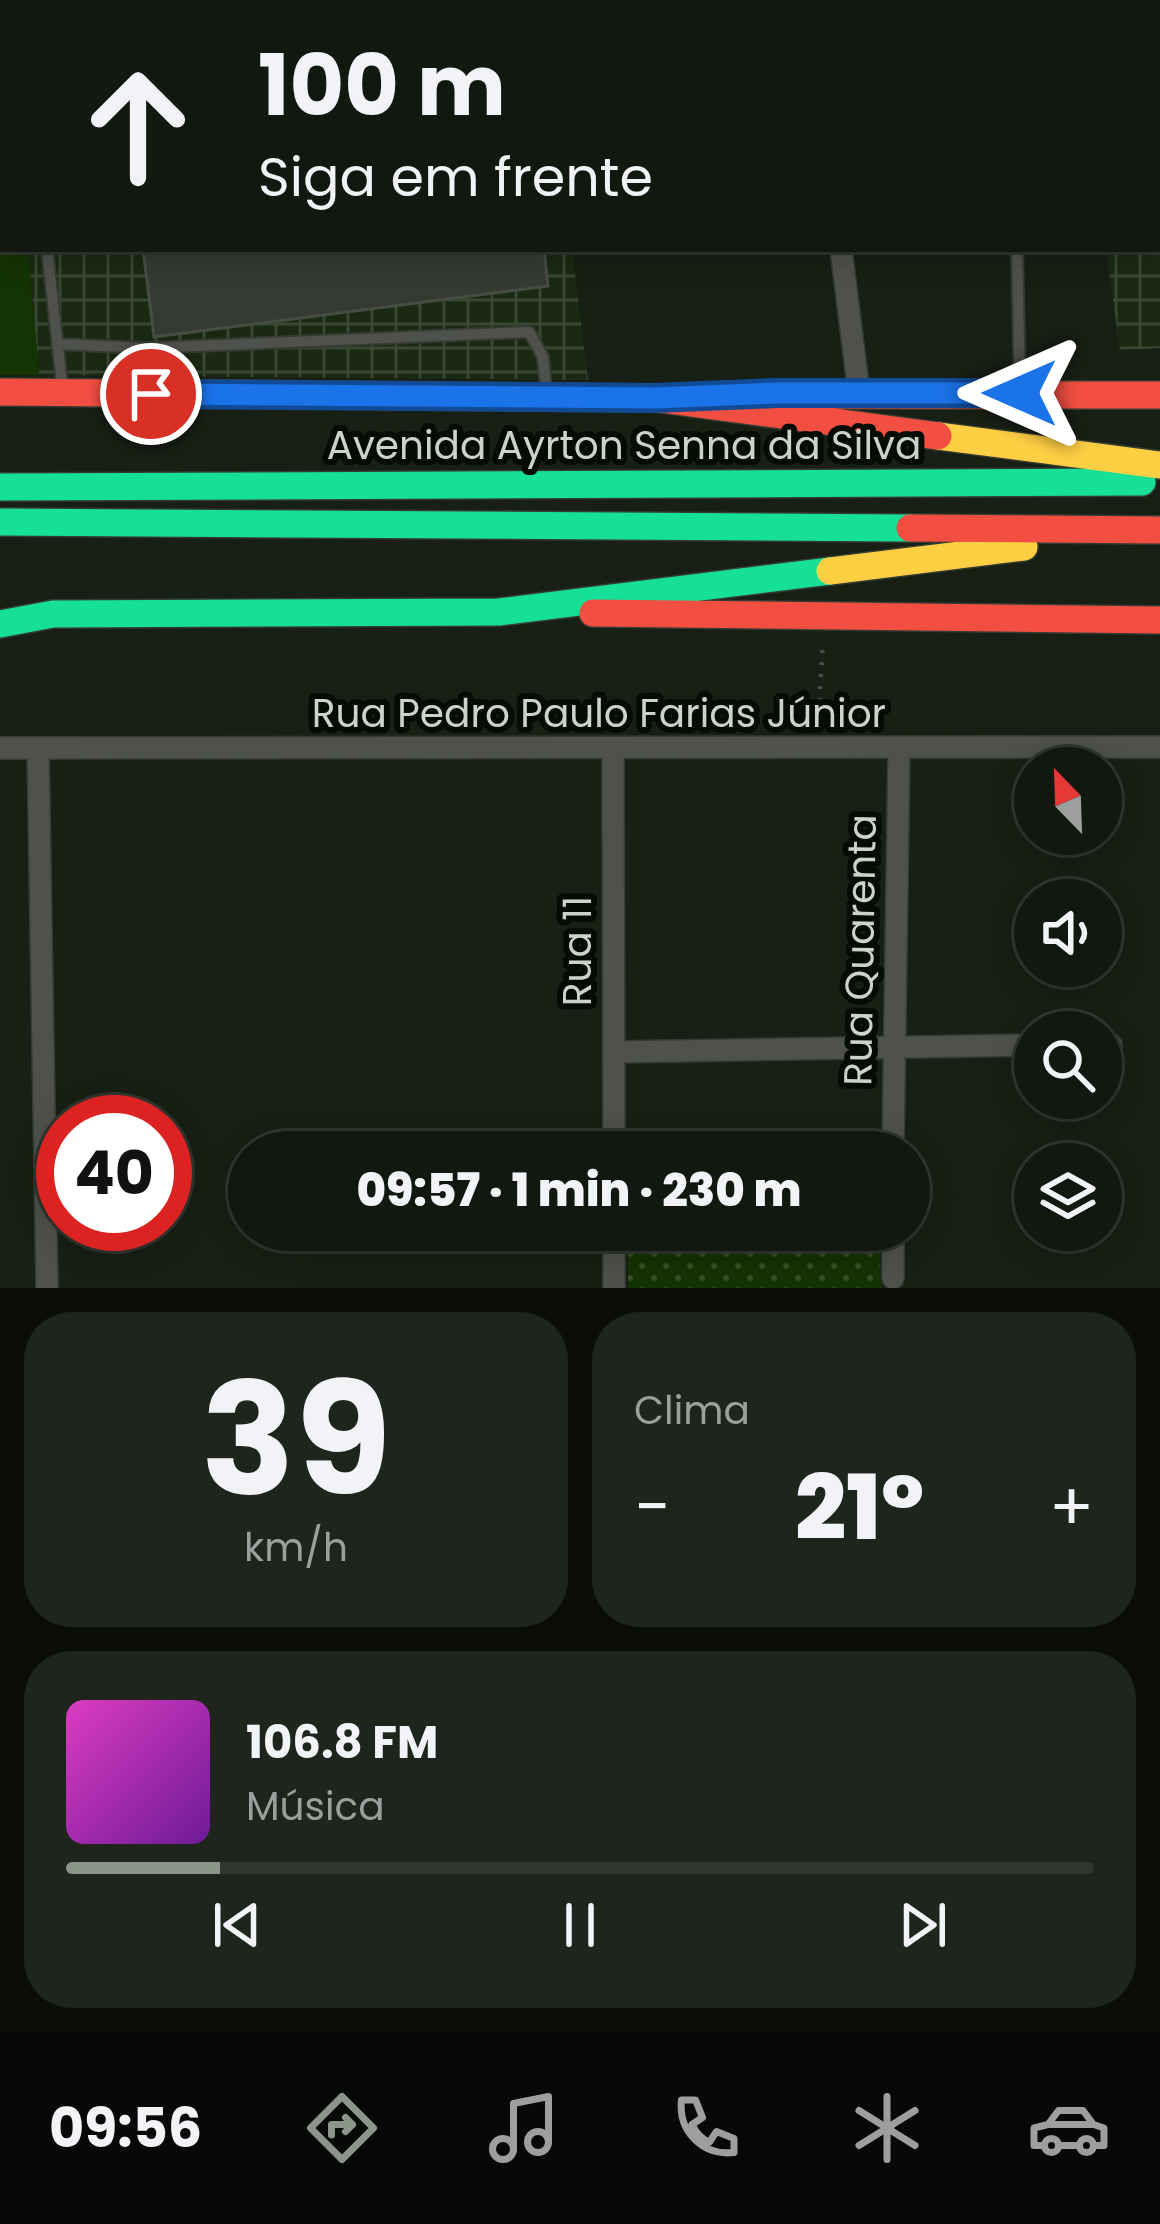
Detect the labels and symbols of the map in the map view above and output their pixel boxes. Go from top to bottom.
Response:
position arrow [957,330,1083,456]
pin [100,343,202,445]
street label: Avenida Ayrton Senna da Silva [327,418,921,473]
street label: Rua Pedro Paulo Farias Júnior [312,686,886,741]
north arrow [1014,747,1122,855]
street label: Rua Quarenta [830,814,890,1086]
street label: Rua 11 [550,896,605,1006]
speed limit sign: 40 [36,1095,192,1251]

